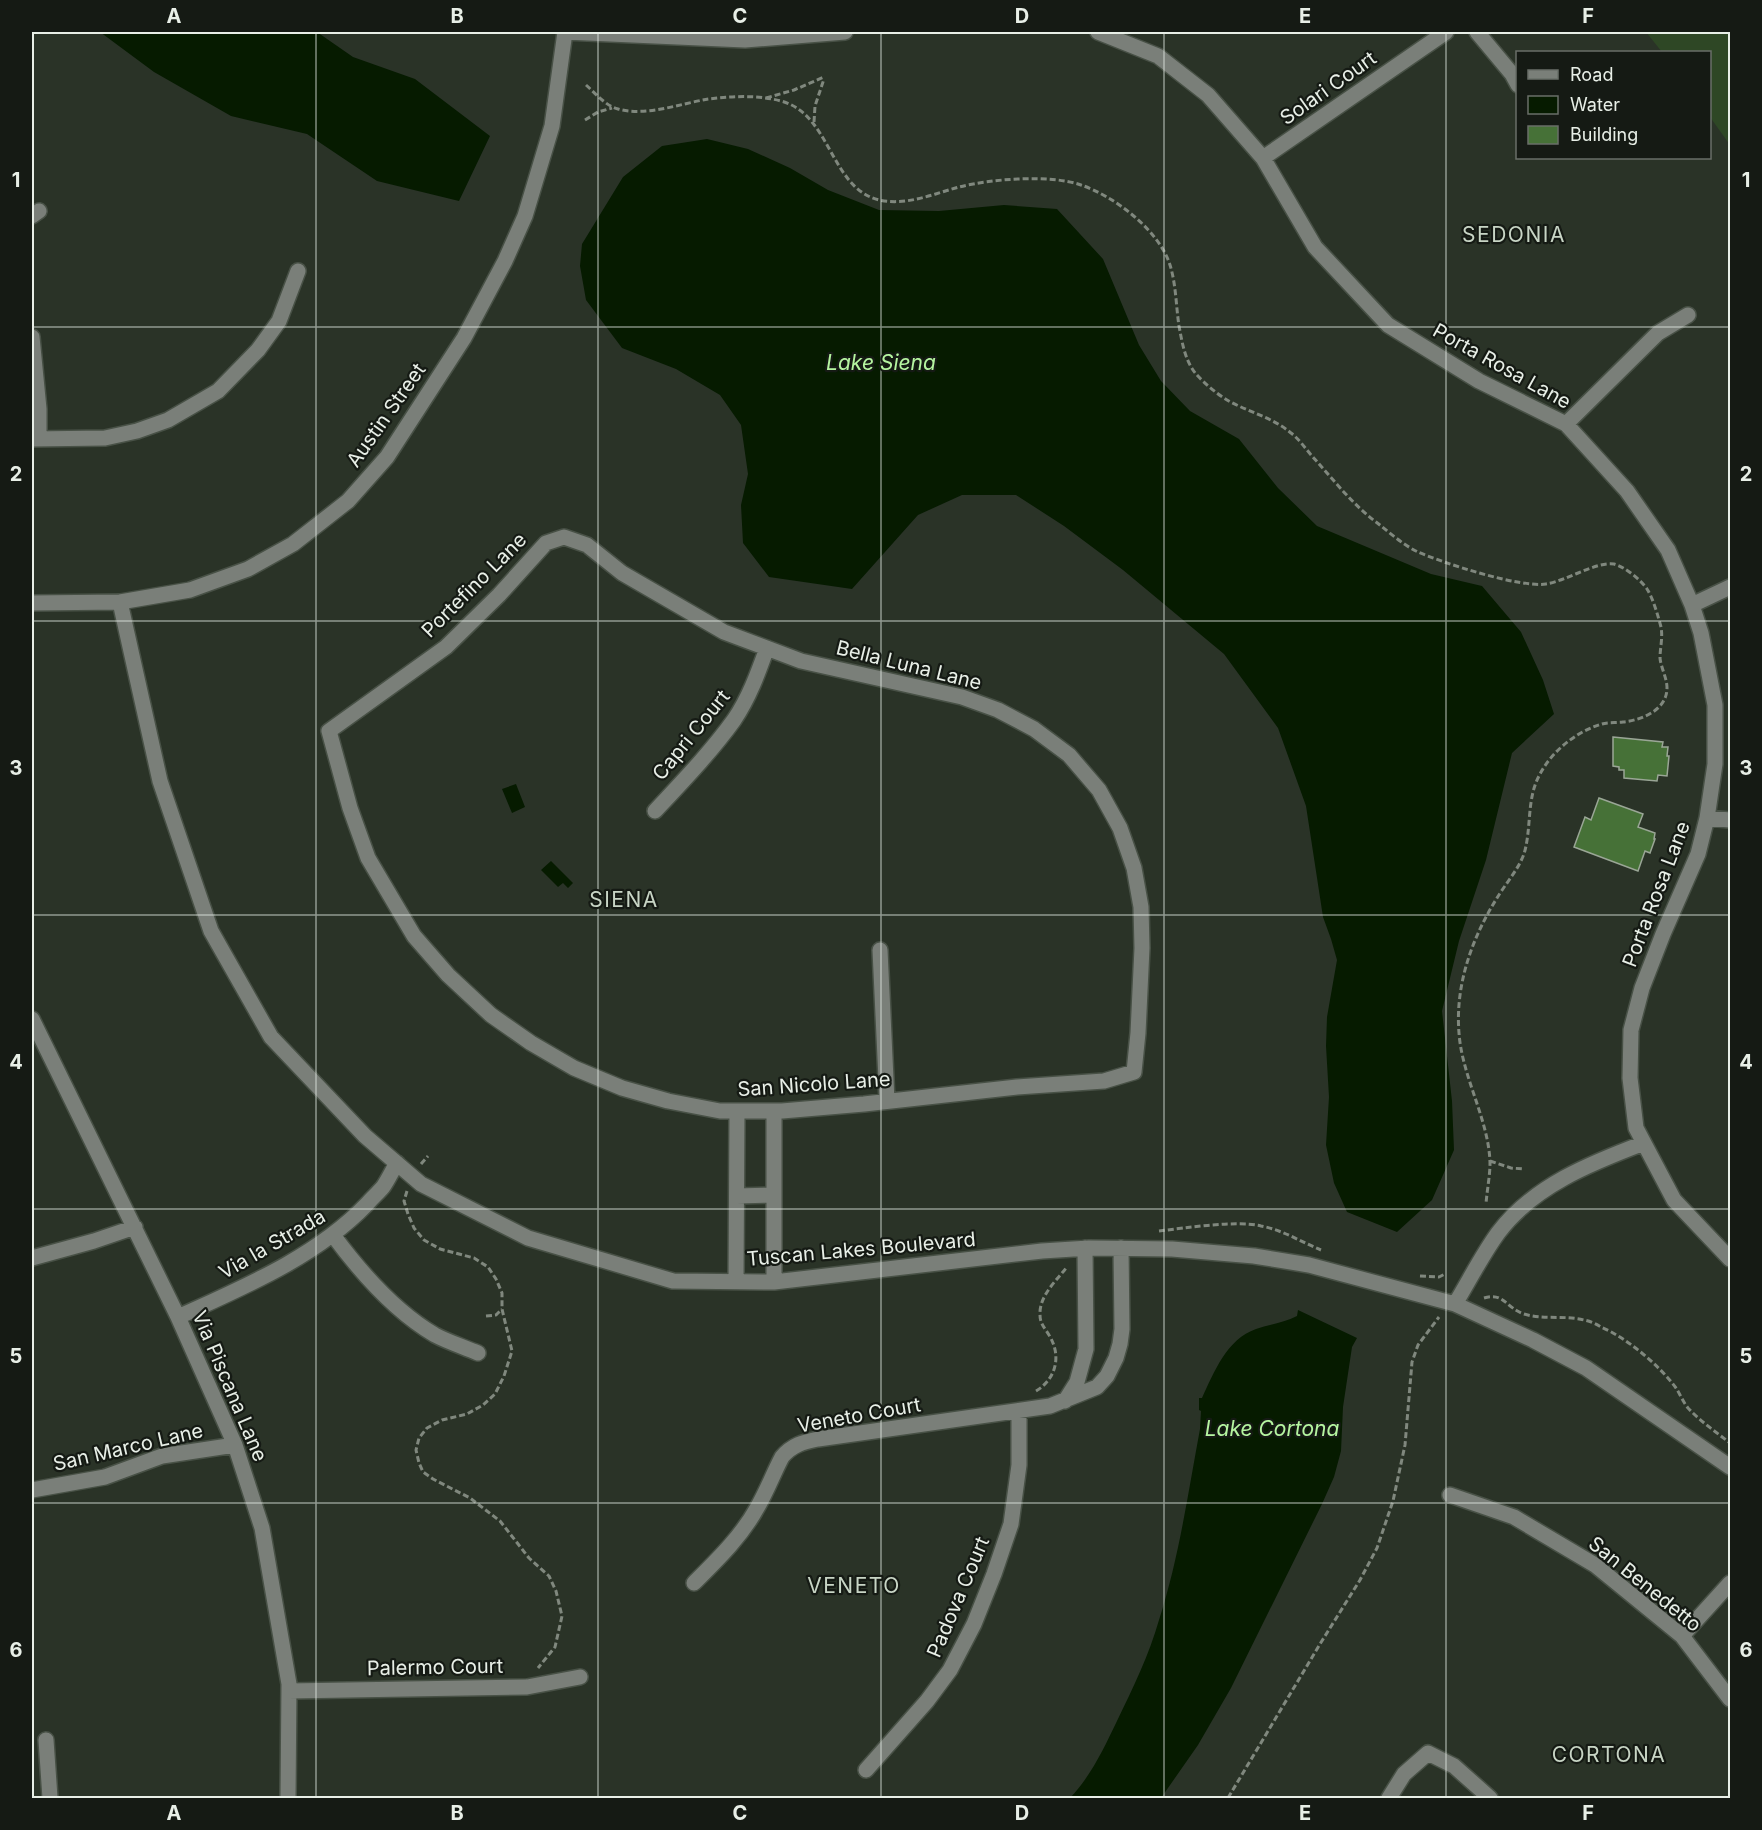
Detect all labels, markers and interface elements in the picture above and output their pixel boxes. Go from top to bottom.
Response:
text: A [167,4,182,28]
text: B [450,4,464,28]
text: C [733,4,747,28]
text: D [1015,4,1029,28]
text: E [1299,4,1311,28]
text: F [1582,4,1594,28]
street label: Solari Court [1275,46,1381,130]
legend [1516,51,1711,159]
text: Road [1570,64,1613,85]
text: Water [1570,94,1620,115]
text: Building [1570,124,1638,145]
text: 1 [12,168,20,192]
text: 1 [1742,168,1750,192]
district label: SEDONIA [1462,222,1566,247]
street label: Porta Rosa Lane [1429,318,1575,414]
water label: Lake Siena [826,350,936,375]
street label: Austin Street [341,358,431,472]
text: 2 [10,462,22,486]
text: 2 [1740,462,1752,486]
street label: Portefino Lane [417,528,531,642]
street label: Bella Luna Lane [834,635,984,695]
street label: Capri Court [647,685,735,785]
text: 3 [10,756,22,780]
text: 3 [1740,756,1752,780]
street label: Porta Rosa Lane [1617,818,1695,970]
district label: SIENA [589,887,659,912]
text: 4 [9,1050,23,1074]
text: 4 [1739,1050,1753,1074]
street label: San Nicolo Lane [737,1067,891,1101]
street label: Via la Strada [215,1204,329,1284]
street label: Tuscan Lakes Boulevard [745,1227,977,1271]
street label: Via Piscana Lane [187,1307,273,1465]
text: 5 [10,1344,22,1368]
text: 5 [1740,1344,1752,1368]
street label: Veneto Court [796,1392,923,1438]
water label: Lake Cortona [1205,1416,1339,1441]
street label: San Marco Lane [51,1418,205,1476]
street label: San Benedetto [1584,1531,1706,1637]
street label: Padova Court [922,1533,994,1661]
district label: VENETO [807,1573,901,1598]
text: 6 [10,1638,23,1662]
text: 6 [1740,1638,1753,1662]
street label: Palermo Court [367,1654,504,1680]
district label: CORTONA [1552,1742,1666,1767]
text: A [167,1801,182,1825]
text: B [450,1801,464,1825]
text: C [733,1801,747,1825]
text: D [1015,1801,1029,1825]
text: E [1299,1801,1311,1825]
text: F [1582,1801,1594,1825]

